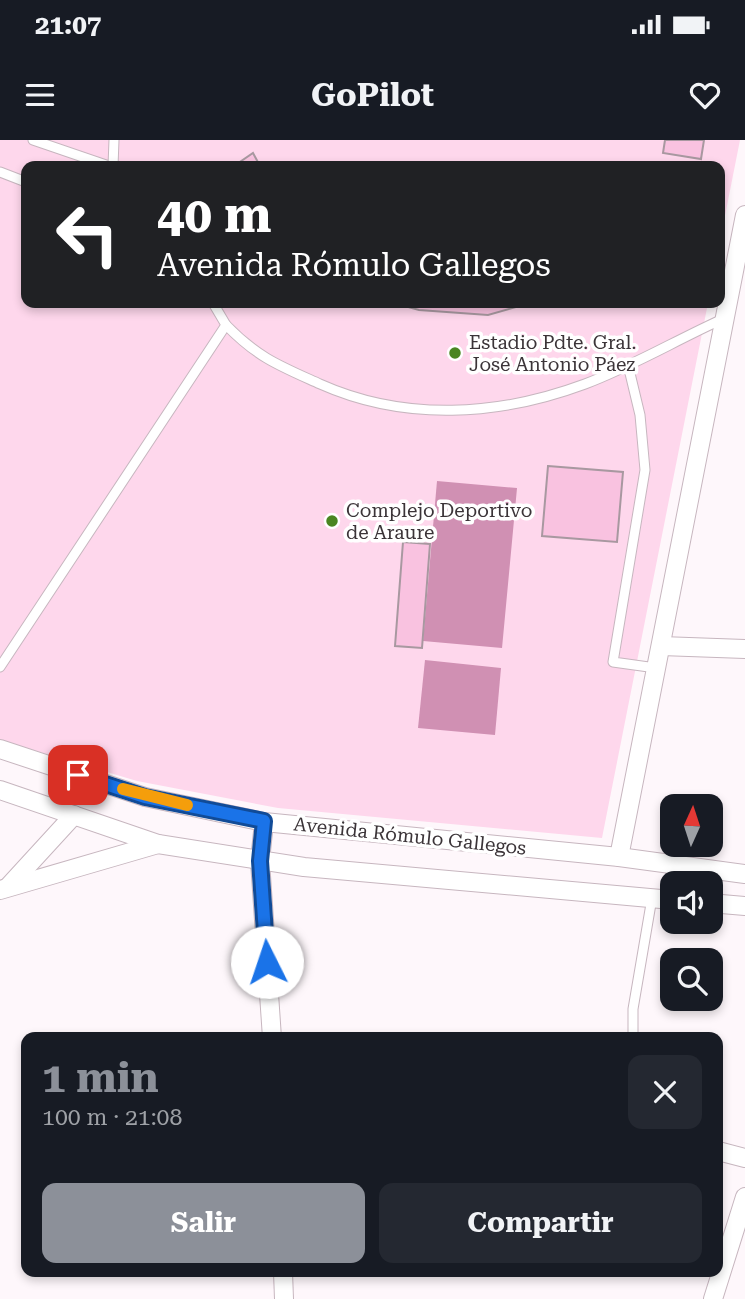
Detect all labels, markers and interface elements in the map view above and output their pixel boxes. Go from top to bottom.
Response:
text: 21:07 [35,10,101,40]
icon: menu [21,76,59,114]
text: GoPilot [311,76,434,114]
icon: heart [686,76,724,114]
text: 40 m [157,187,272,244]
icon: left [42,189,133,280]
text: Avenida Rómulo Gallegos [157,246,551,284]
place label: Estadio Pdte. Gral. José Antonio Páez [469,331,636,376]
marker: Estadio Pdte. Gral. José Antonio Páez [447,345,463,361]
place label: Complejo Deportivo de Araure [346,499,532,544]
marker: Complejo Deportivo de Araure [324,513,340,529]
pin [48,745,108,805]
icon: arrive [59,756,97,794]
north arrow [660,794,723,858]
map controls [660,794,723,1011]
street label: Avenida Rómulo Gallegos [293,812,527,860]
button: sound [660,871,723,934]
position arrow [230,925,304,999]
button: search [660,948,723,1011]
text: 1 min [42,1053,159,1102]
button: close [628,1055,702,1129]
text: 100 m · 21:08 [42,1104,182,1131]
button: Salir [42,1183,365,1263]
button: Compartir [379,1183,702,1263]

